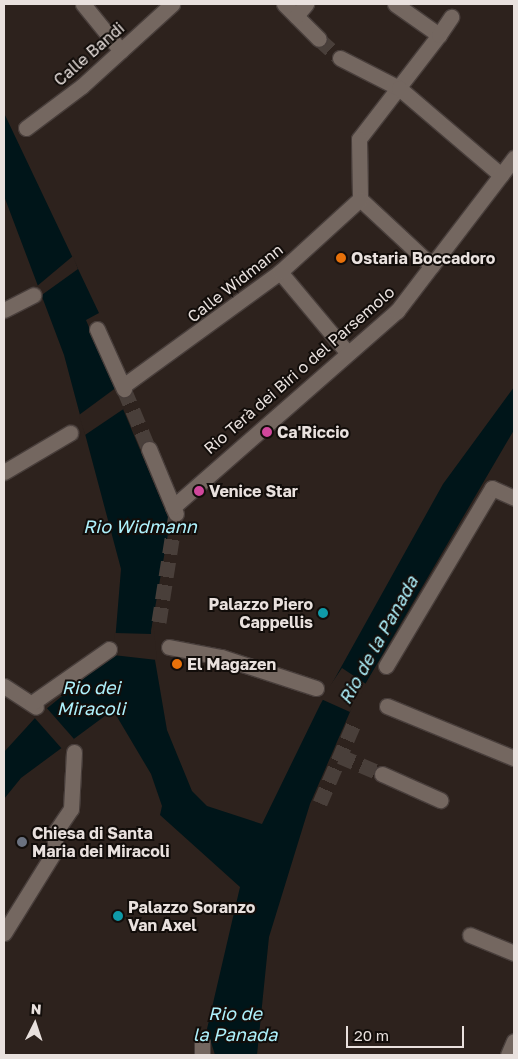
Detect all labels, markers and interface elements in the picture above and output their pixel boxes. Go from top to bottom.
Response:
street label: Calle Bandi [50,18,128,90]
street label: Calle Widmann [184,240,286,326]
place label: Ostaria Boccadoro [351,248,495,268]
marker: Ostaria Boccadoro [335,252,347,264]
street label: Rio Terà dei Biri o del Parsemolo [200,282,398,458]
place label: Ca'Riccio [277,422,349,442]
marker: Ca'Riccio [261,426,273,438]
place label: Venice Star [209,481,298,501]
marker: Venice Star [193,485,205,497]
water label: Rio Widmann [83,515,197,537]
water label: Rio de la Panada [334,572,422,708]
place label: Palazzo Piero Cappellis [208,594,313,632]
marker: Palazzo Piero Cappellis [317,607,329,619]
place label: El Magazen [187,654,276,674]
marker: El Magazen [171,658,183,670]
water label: Rio dei Miracoli [57,677,125,720]
place label: Chiesa di Santa Maria dei Miracoli [32,823,170,861]
marker: Chiesa di Santa Maria dei Miracoli [16,836,28,848]
place label: Palazzo Soranzo Van Axel [128,897,255,935]
marker: Palazzo Soranzo Van Axel [112,910,124,922]
north arrow [10,999,60,1049]
text: N [30,1000,42,1017]
water label: Rio de la Panada [193,1003,277,1046]
scale bar [348,1016,466,1048]
text: 20 m [354,1026,389,1044]

